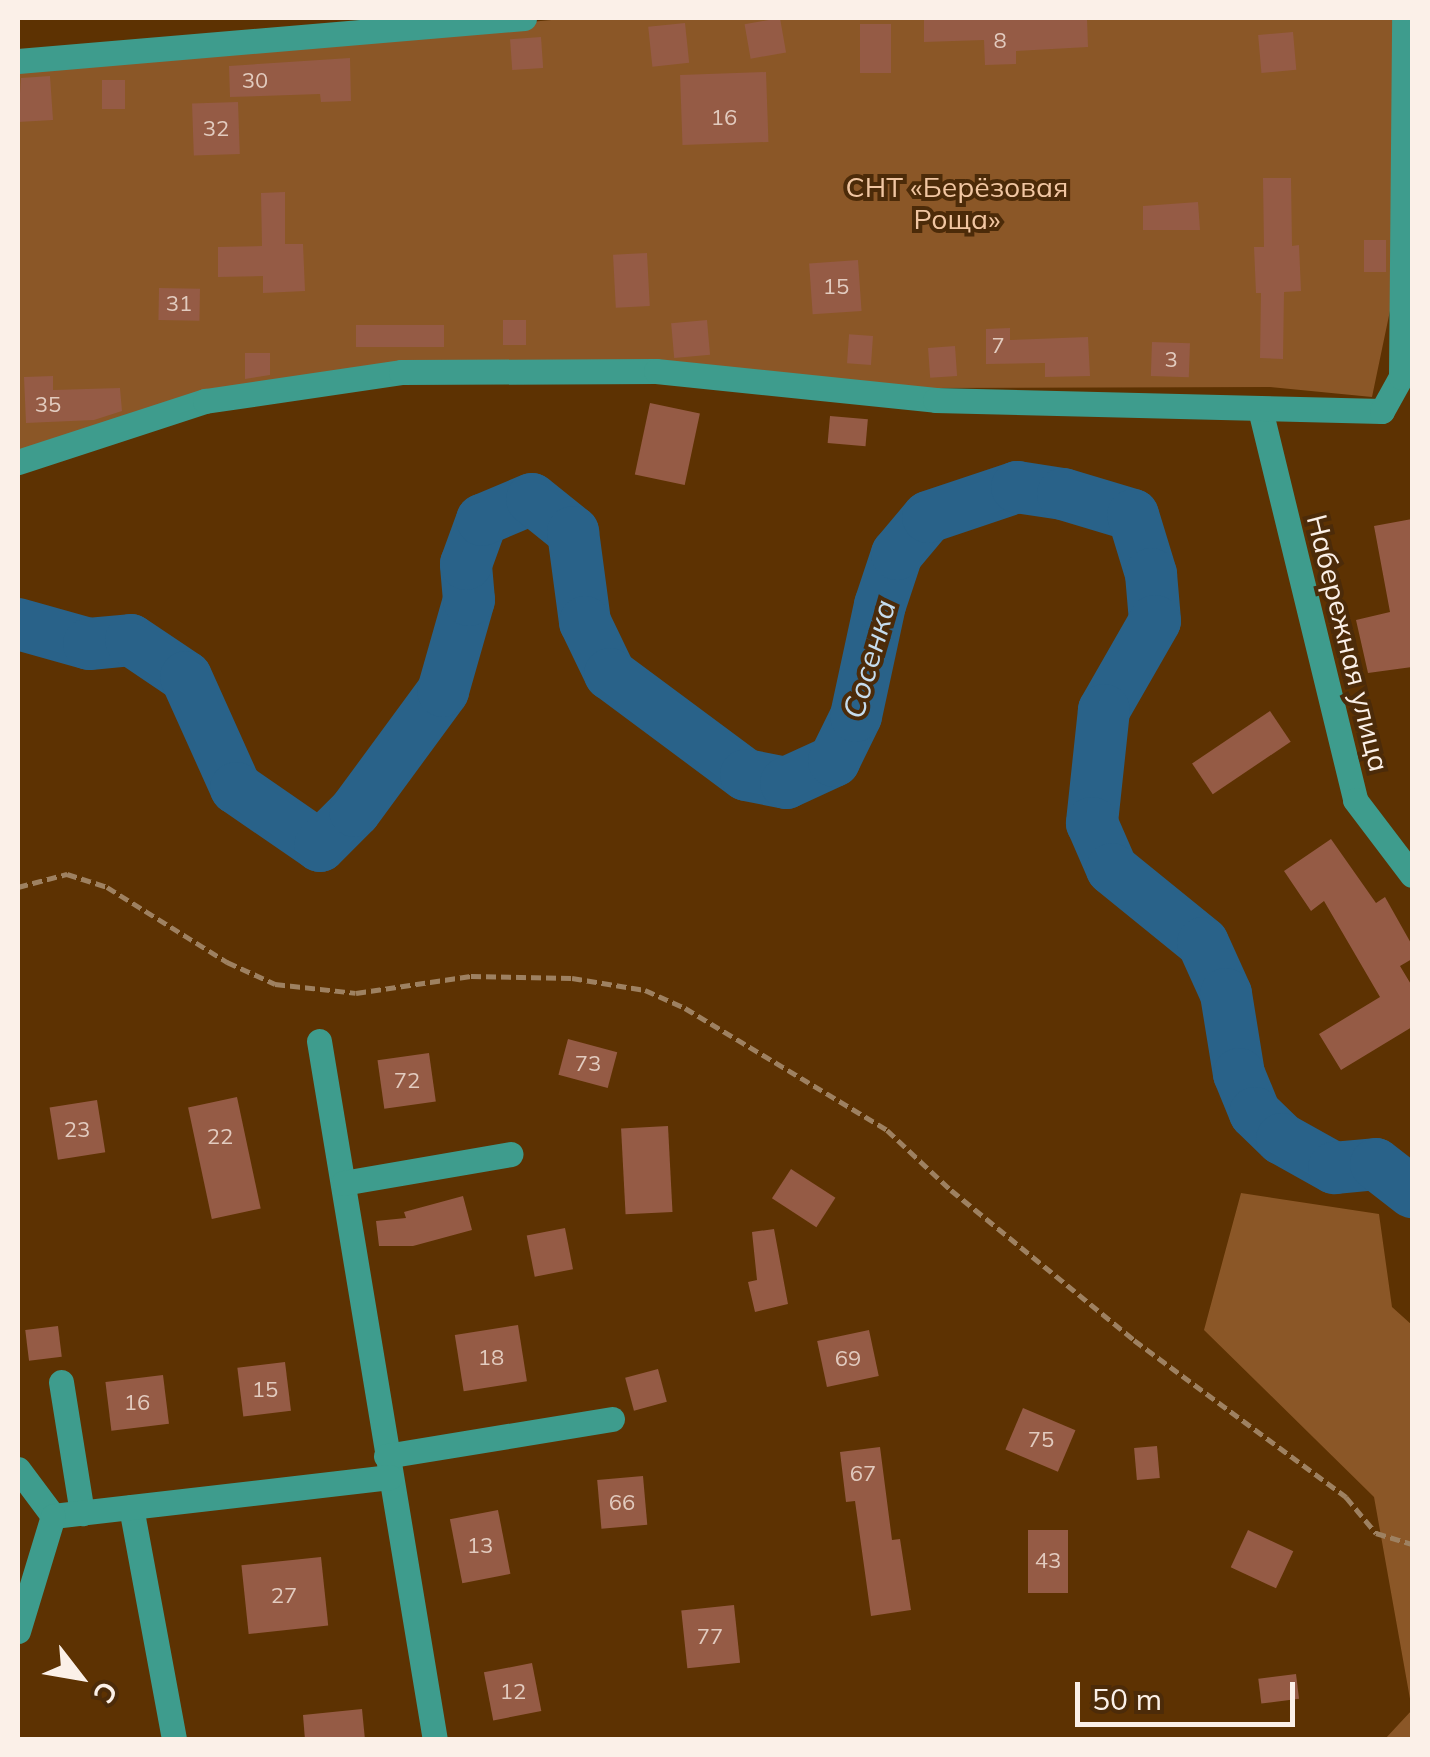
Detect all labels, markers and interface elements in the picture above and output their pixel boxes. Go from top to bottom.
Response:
house number: 8 [993,28,1007,54]
house number: 30 [242,68,268,94]
house number: 16 [711,105,737,131]
house number: 32 [203,116,229,142]
park label: СНТ «Берёзовая Роща» [846,170,1068,236]
house number: 15 [823,274,849,300]
house number: 31 [166,291,192,317]
house number: 7 [991,333,1005,359]
house number: 3 [1164,347,1178,373]
house number: 35 [35,392,61,418]
street label: Набережная улица [1300,511,1396,775]
water label: Сосенка [835,595,903,723]
house number: 73 [575,1051,601,1077]
house number: 72 [394,1068,420,1094]
house number: 23 [64,1117,90,1143]
house number: 22 [207,1124,233,1150]
house number: 18 [478,1345,504,1371]
house number: 69 [835,1346,861,1372]
house number: 15 [252,1377,278,1403]
house number: 16 [124,1390,150,1416]
house number: 75 [1028,1427,1054,1453]
house number: 67 [850,1461,876,1487]
house number: 66 [609,1490,635,1516]
house number: 13 [467,1533,493,1559]
house number: 43 [1035,1548,1061,1574]
house number: 27 [271,1583,297,1609]
house number: 77 [697,1624,723,1650]
north arrow [30,1627,130,1727]
scale bar [1080,1662,1300,1724]
text: С [86,1675,126,1710]
house number: 12 [500,1679,526,1705]
text: 50 m [1092,1680,1162,1718]

